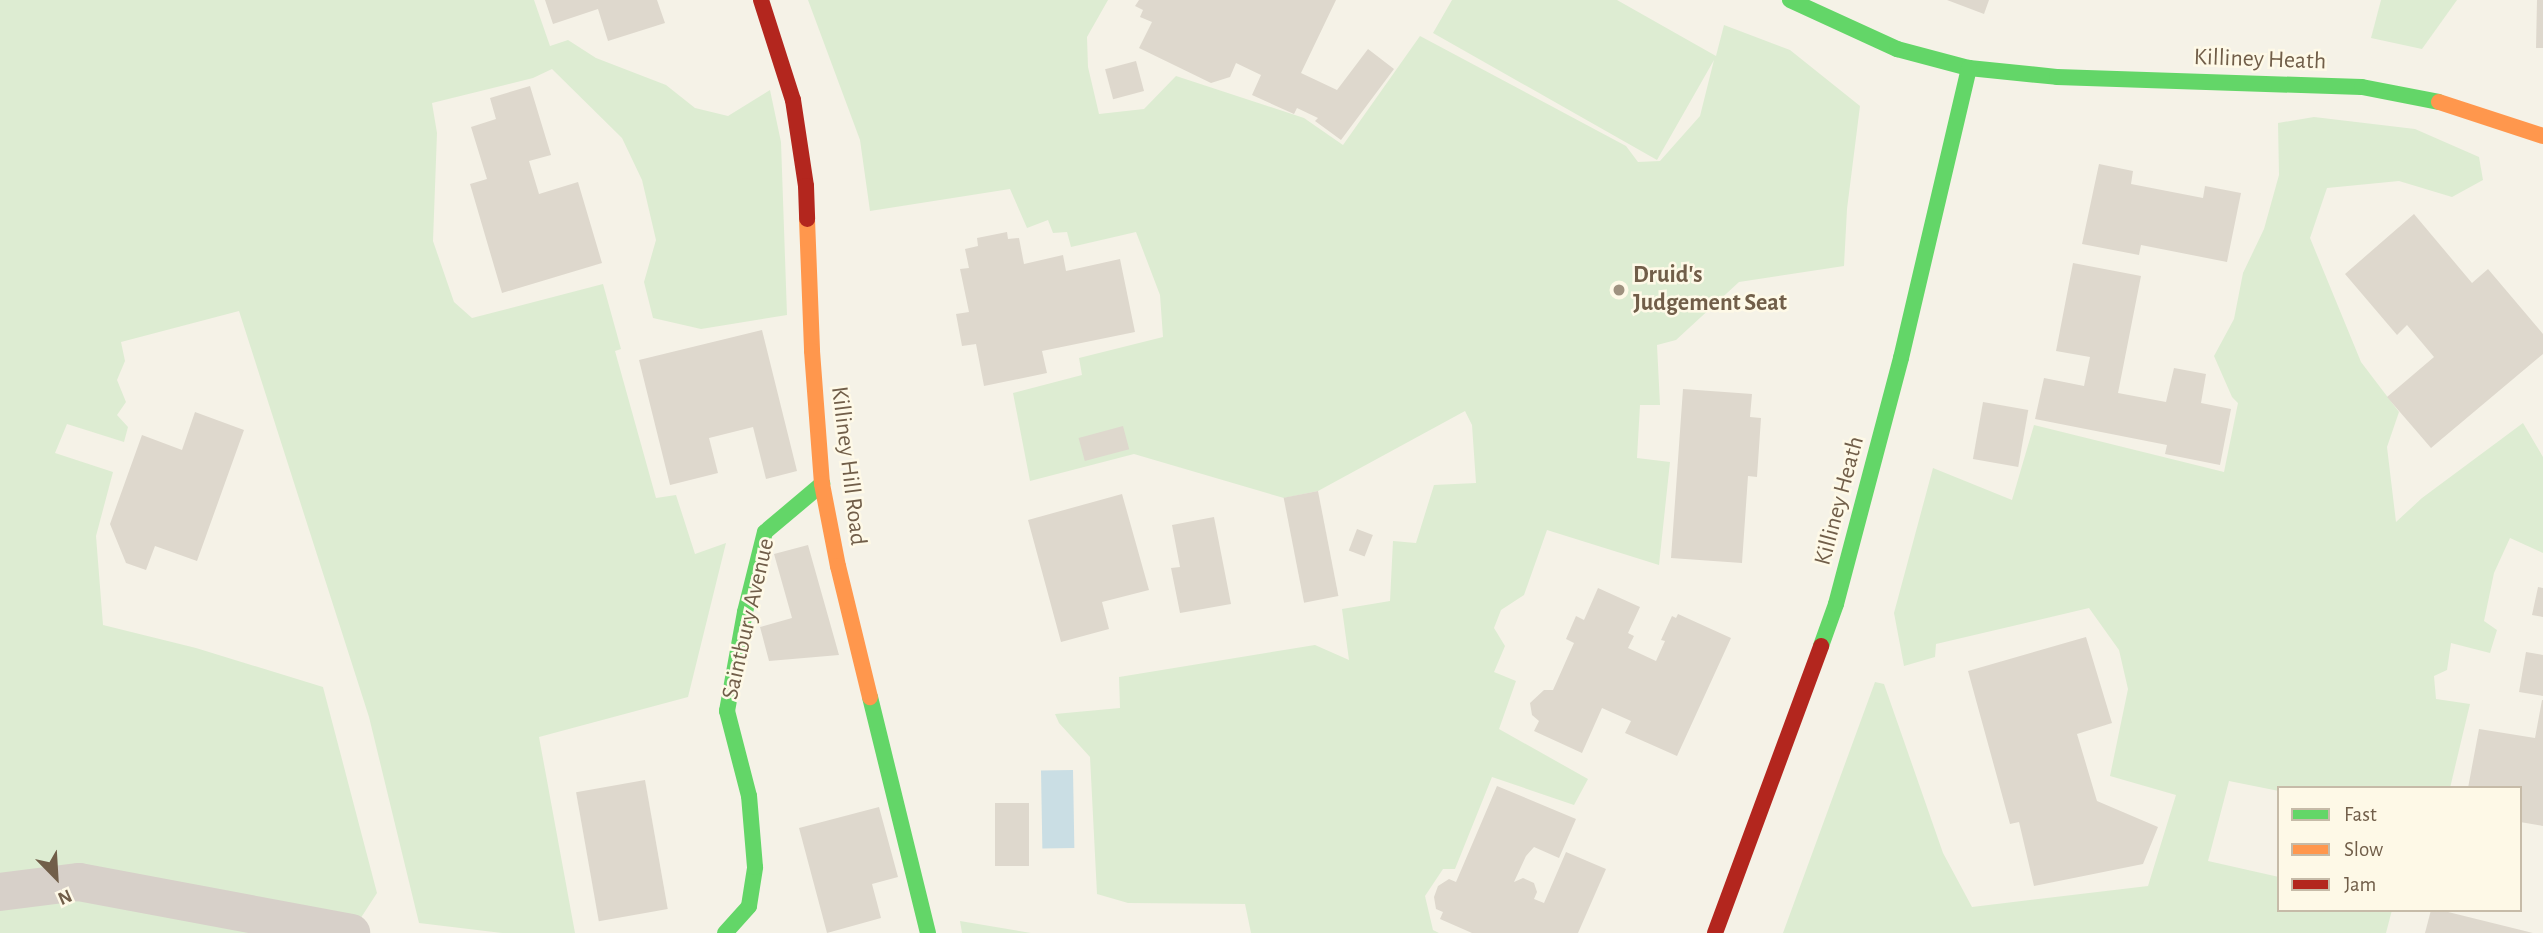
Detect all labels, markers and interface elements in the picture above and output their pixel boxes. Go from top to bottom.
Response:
street label: Killiney Heath [2193,43,2327,77]
place label: Druid's Judgement Seat [1633,262,1787,318]
marker: Druid's Judgement Seat [1611,282,1627,298]
street label: Killiney Hill Road [824,385,872,547]
street label: Killiney Heath [1809,433,1871,569]
street label: Saintbury Avenue [716,536,782,702]
legend [2277,786,2522,912]
text: Fast [2344,804,2377,825]
text: Slow [2344,839,2383,860]
north arrow [21,842,91,912]
text: Jam [2344,874,2376,895]
text: N [55,885,75,908]

